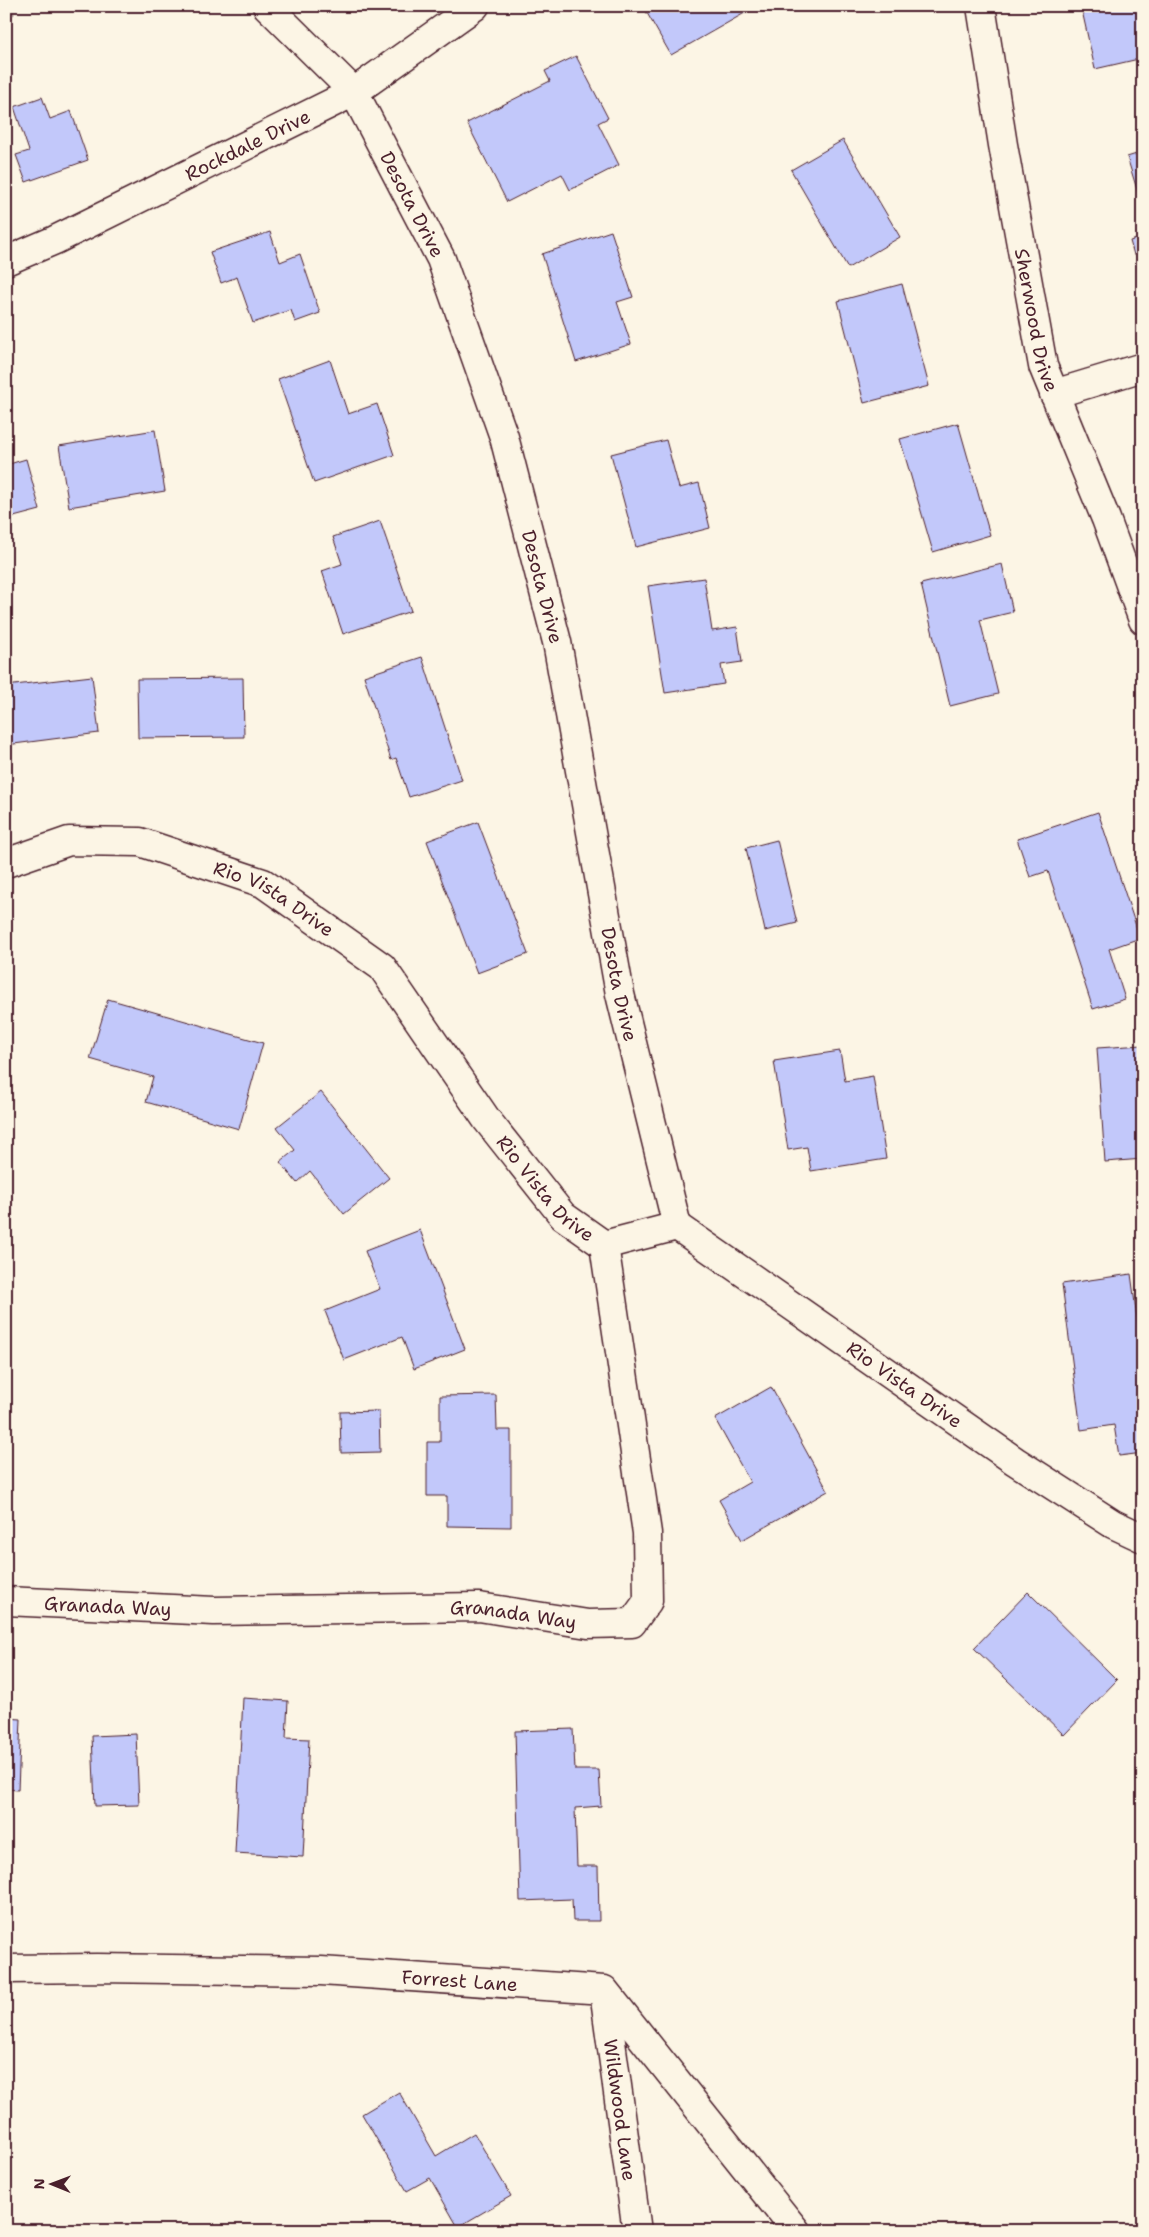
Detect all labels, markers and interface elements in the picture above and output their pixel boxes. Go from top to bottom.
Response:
street label: Rockdale Drive [181,103,314,186]
street label: Desota Drive [375,147,450,262]
street label: Sherwood Drive [1009,246,1065,395]
street label: Desota Drive [516,527,569,646]
street label: Rio Vista Drive [210,855,339,942]
street label: Desota Drive [596,925,644,1044]
street label: Rio Vista Drive [491,1130,599,1247]
street label: Rio Vista Drive [842,1335,968,1433]
street label: Granada Way [44,1590,172,1621]
street label: Granada Way [450,1594,578,1635]
street label: Forrest Lane [401,1964,518,1997]
street label: Wildwood Lane [598,2037,642,2182]
north arrow [28,2160,78,2210]
text: N [30,2178,48,2189]

